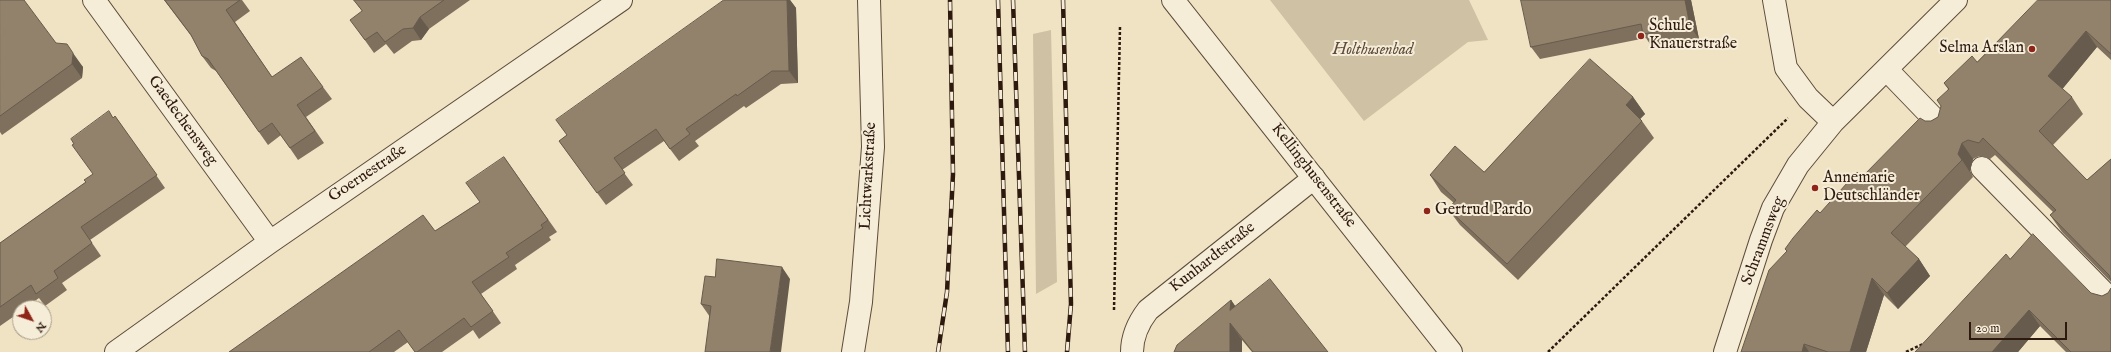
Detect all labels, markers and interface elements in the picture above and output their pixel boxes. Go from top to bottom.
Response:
place label: Schule Knauerstraße [1649,17,1737,55]
marker: Schule Knauerstraße [1636,31,1646,41]
place label: Selma Arslan [1939,39,2024,59]
park label: Holthusenbad [1333,41,1413,61]
marker: Selma Arslan [2027,44,2037,54]
street label: Gaedechensweg [143,72,221,170]
street label: Kellinghusenstraße [1266,120,1360,232]
street label: Lichtwarkstraße [857,122,881,230]
street label: Goernestraße [325,141,411,207]
place label: Annemarie Deutschländer [1823,169,1920,207]
marker: Annemarie Deutschländer [1810,183,1820,193]
street label: Schrammsweg [1738,194,1790,288]
place label: Gertrud Pardo [1435,201,1532,221]
marker: Gertrud Pardo [1422,206,1432,216]
street label: Kunhardtstraße [1166,219,1260,297]
north arrow [12,300,52,340]
scale bar [1971,314,2069,340]
text: N [32,319,49,335]
text: 20 m [1976,321,1999,336]

